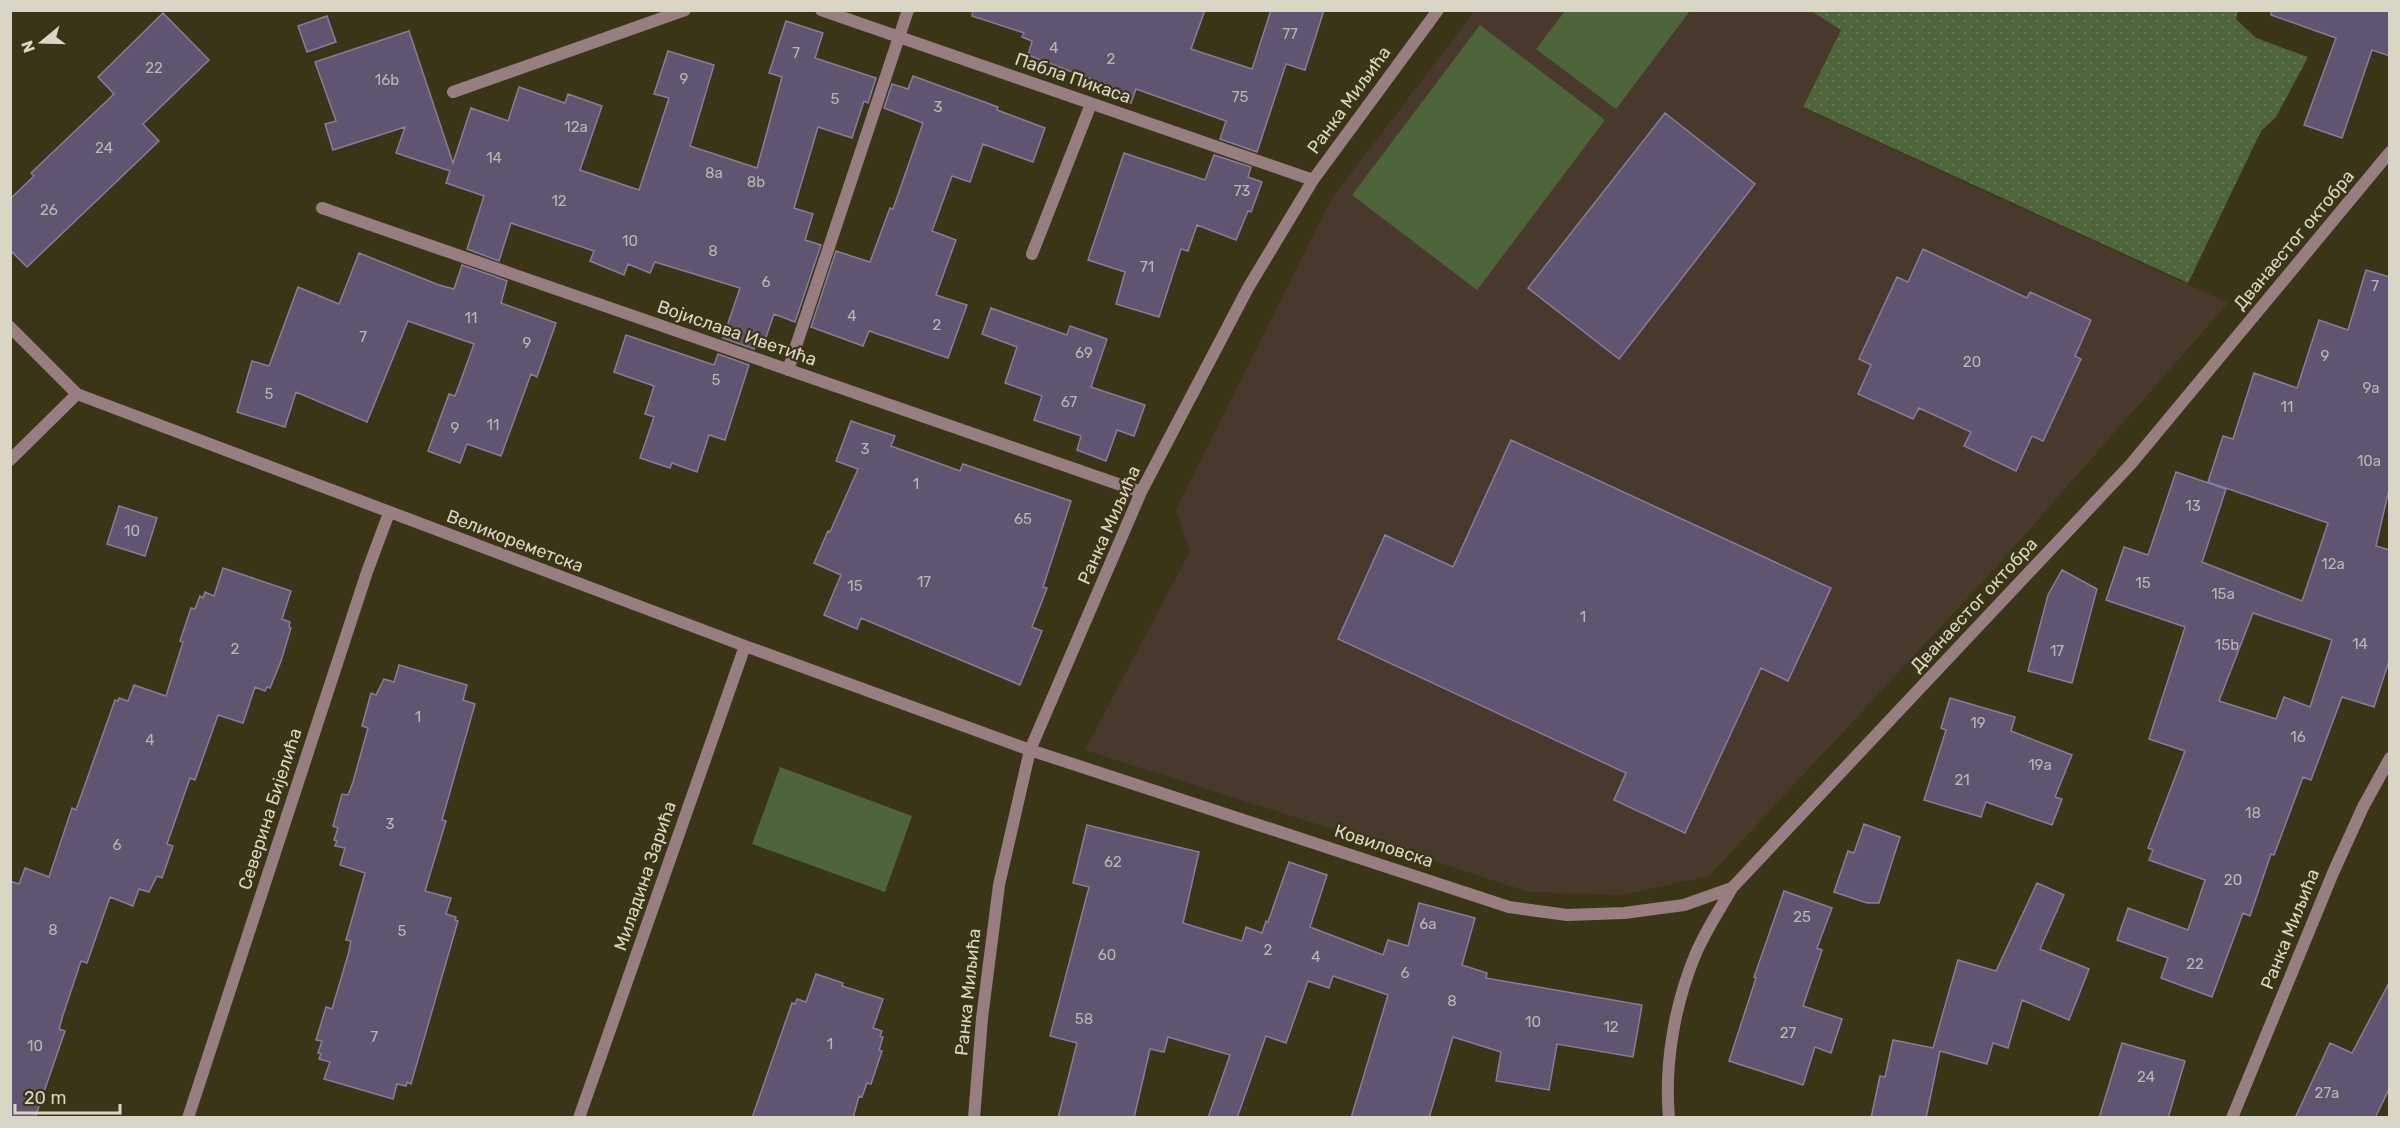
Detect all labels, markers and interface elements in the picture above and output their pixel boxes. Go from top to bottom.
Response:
north arrow [12,12,72,72]
house number: 77 [1282,25,1298,43]
text: N [17,38,39,55]
house number: 4 [1049,39,1059,57]
street label: Ранка Миљића [1303,42,1395,158]
house number: 7 [792,44,800,62]
street label: Пабла Пикаса [1012,48,1134,108]
house number: 2 [1107,50,1116,68]
house number: 22 [145,59,163,77]
house number: 9 [680,70,689,88]
house number: 16b [375,71,399,89]
house number: 75 [1232,88,1248,106]
house number: 5 [831,90,840,108]
house number: 3 [933,98,943,116]
house number: 12a [564,118,588,136]
house number: 24 [95,139,113,157]
house number: 14 [486,149,502,167]
house number: 8a [705,164,723,182]
street label: Дванаестог октобра [2229,165,2359,315]
house number: 8b [747,173,765,191]
house number: 73 [1234,182,1250,200]
house number: 12 [551,192,567,210]
house number: 26 [40,201,58,219]
house number: 10 [622,232,638,250]
house number: 8 [708,242,718,260]
house number: 71 [1140,258,1154,276]
house number: 6 [761,273,771,291]
house number: 7 [2371,277,2379,295]
street label: Војислава Иветића [654,295,820,371]
house number: 4 [847,307,857,325]
house number: 11 [465,309,477,327]
house number: 2 [933,316,942,334]
house number: 7 [359,328,367,346]
house number: 9 [523,334,532,352]
house number: 69 [1075,344,1093,362]
house number: 9 [2321,347,2330,365]
house number: 20 [1963,353,1981,371]
house number: 5 [712,371,721,389]
house number: 9a [2362,379,2380,397]
house number: 5 [265,385,274,403]
house number: 67 [1061,393,1077,411]
house number: 11 [2281,398,2293,416]
house number: 11 [487,416,499,434]
house number: 9 [451,419,460,437]
house number: 3 [860,440,870,458]
house number: 10a [2357,452,2381,470]
street label: Ранка Миљића [1073,462,1145,588]
house number: 1 [913,475,919,493]
house number: 13 [2185,497,2201,515]
street label: Великореметска [443,505,587,577]
house number: 65 [1014,510,1032,528]
house number: 10 [124,522,140,540]
street label: Дванаестог октобра [1906,533,2042,677]
house number: 12a [2321,555,2345,573]
house number: 17 [917,573,931,591]
house number: 15 [2135,574,2151,592]
house number: 15 [847,577,863,595]
house number: 15a [2211,585,2235,603]
house number: 1 [1580,608,1586,626]
house number: 14 [2352,635,2368,653]
house number: 15b [2215,636,2239,654]
house number: 2 [231,640,240,658]
house number: 17 [2050,642,2064,660]
house number: 1 [415,708,421,726]
house number: 19 [1970,714,1986,732]
street label: Северина Бијелића [233,725,307,893]
house number: 16 [2290,728,2306,746]
house number: 4 [145,731,155,749]
house number: 19a [2028,756,2052,774]
house number: 21 [1954,771,1970,789]
street label: Миладина Зарића [609,798,681,954]
house number: 18 [2245,804,2261,822]
house number: 3 [385,815,395,833]
street label: Ковиловска [1332,820,1436,872]
house number: 6 [112,836,122,854]
house number: 62 [1104,853,1122,871]
street label: Ранка Миљића [2256,866,2324,992]
house number: 20 [2224,871,2242,889]
house number: 25 [1793,908,1811,926]
house number: 6a [1419,915,1437,933]
house number: 8 [48,921,58,939]
house number: 5 [398,922,407,940]
street label: Ранка Миљића [950,927,986,1057]
house number: 2 [1264,941,1273,959]
house number: 60 [1098,946,1116,964]
house number: 4 [1311,948,1321,966]
house number: 22 [2186,955,2204,973]
house number: 6 [1400,964,1410,982]
house number: 8 [1447,992,1457,1010]
house number: 58 [1075,1010,1093,1028]
house number: 10 [1525,1013,1541,1031]
house number: 12 [1603,1018,1619,1036]
house number: 27 [1780,1024,1797,1042]
house number: 7 [370,1028,378,1046]
house number: 1 [827,1035,833,1053]
house number: 10 [27,1037,43,1055]
house number: 24 [2137,1068,2155,1086]
scale bar [15,1077,120,1115]
house number: 27a [2315,1084,2339,1102]
text: 20 m [24,1087,66,1109]

